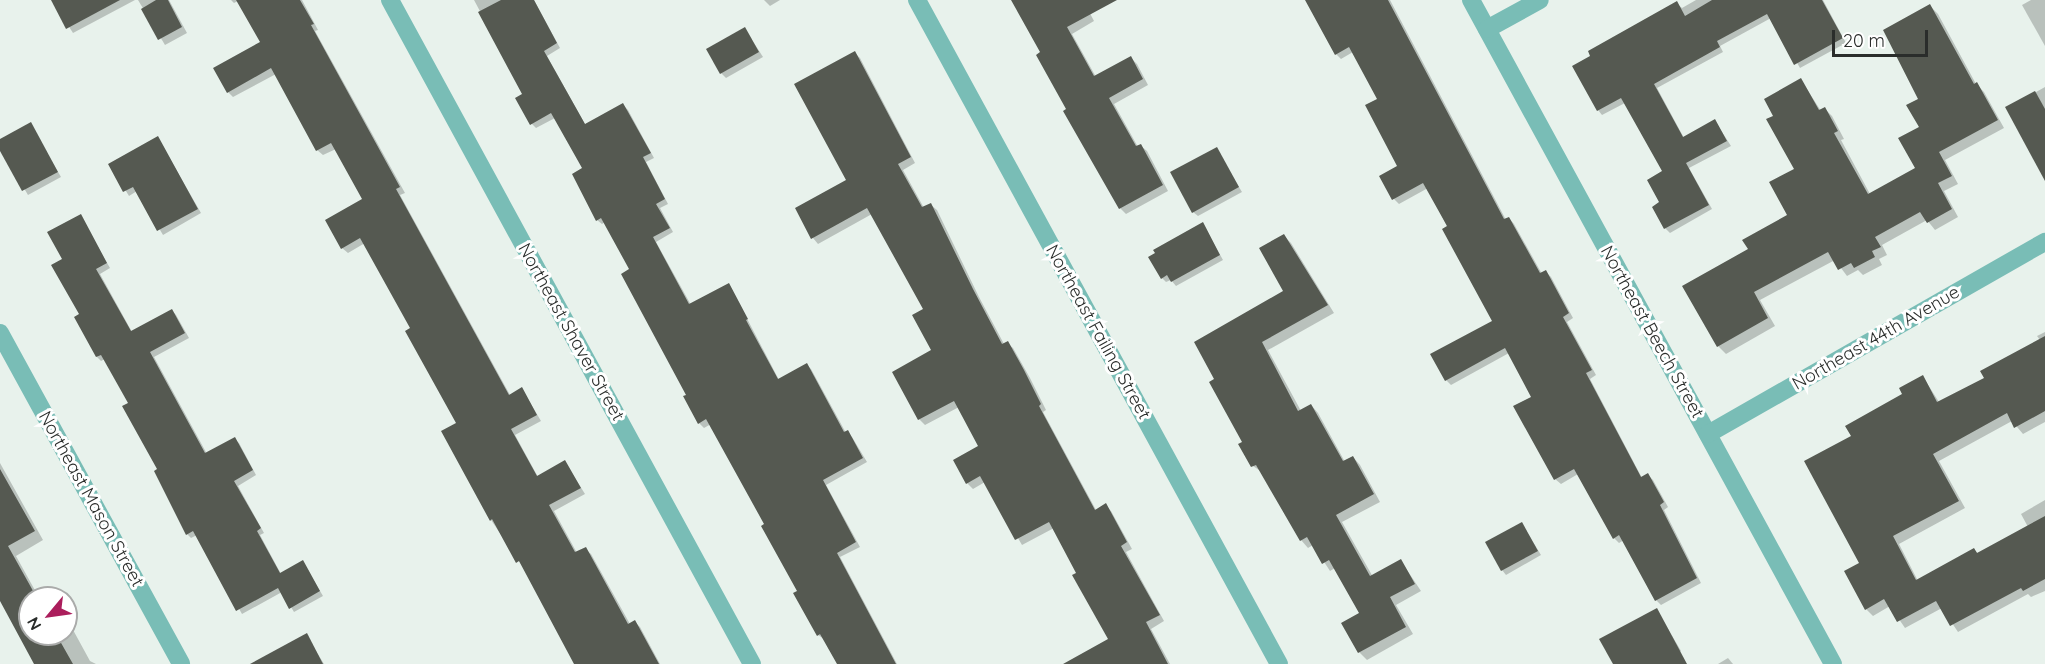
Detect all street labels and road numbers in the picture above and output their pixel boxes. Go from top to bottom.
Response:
street label: Northeast Shaver Street [513,240,629,424]
street label: Northeast Failing Street [1041,241,1155,423]
street label: Northeast Beech Street [1596,242,1708,422]
street label: Northeast 44th Avenue [1788,281,1964,395]
street label: Northeast Mason Street [34,407,148,591]

